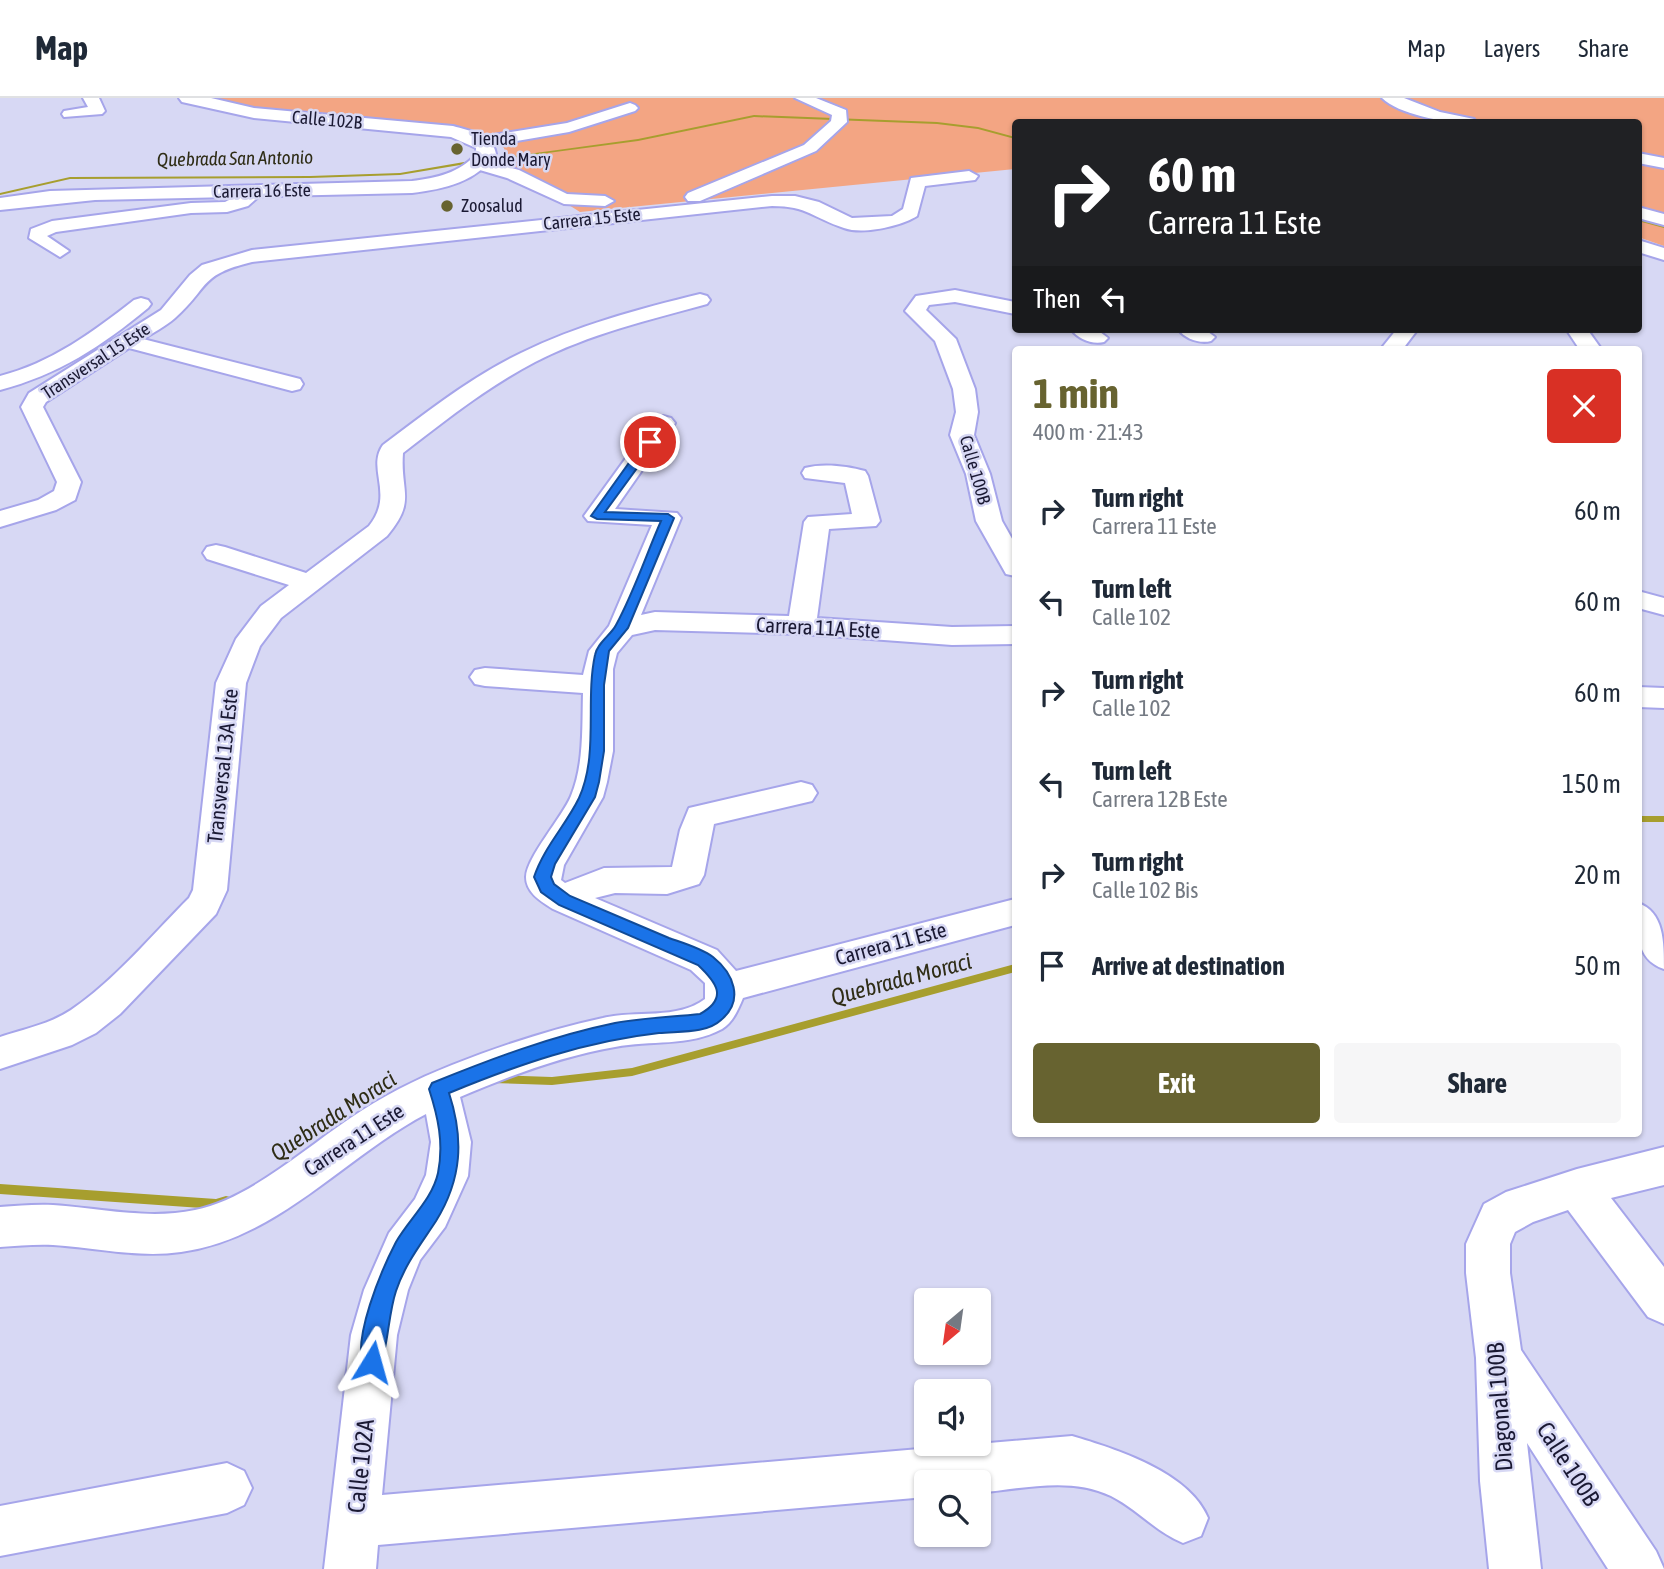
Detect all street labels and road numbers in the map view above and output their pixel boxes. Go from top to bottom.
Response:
street label: Calle 102B [291,106,363,133]
street label: Carrera 16 Este [213,179,311,202]
street label: Carrera 15 Este [542,203,642,234]
street label: Transversal 15 Este [38,318,154,403]
street label: Calle 100B [956,433,995,507]
street label: Carrera 11A Este [755,612,881,642]
street label: Transversal 13A Este [202,687,242,844]
street label: Carrera 11 Este [833,917,949,969]
street label: Carrera 11 Este [299,1098,408,1180]
street label: Diagonal 100B [1481,1341,1517,1472]
street label: Calle 102A [342,1417,379,1514]
street label: Calle 100B [1532,1417,1606,1511]

